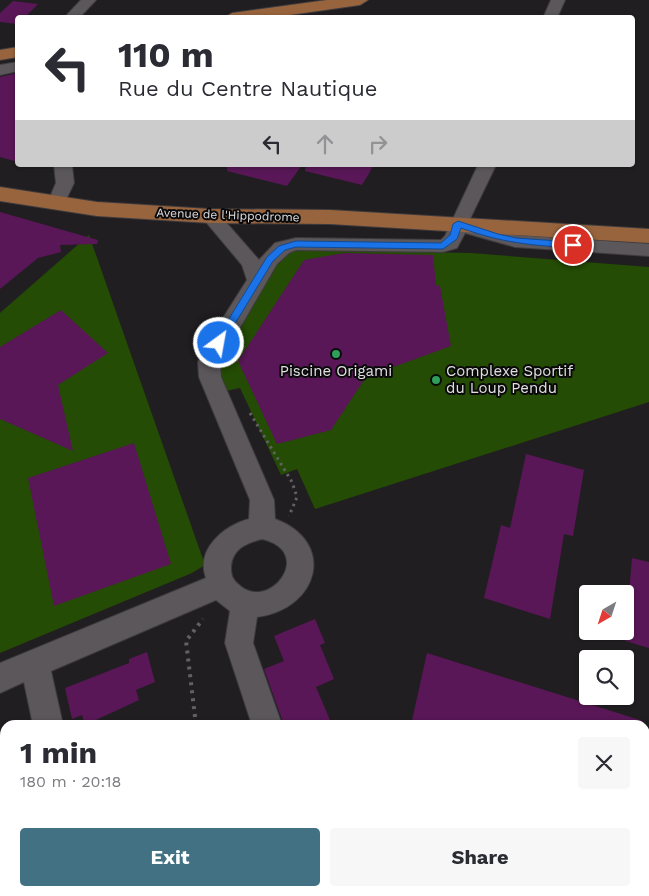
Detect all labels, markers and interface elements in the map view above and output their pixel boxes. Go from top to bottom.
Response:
text: 110 m [118,34,214,76]
icon: left [35,35,100,100]
text: Rue du Centre Nautique [118,76,378,101]
icon: left [258,130,286,158]
icon: ahead [311,130,339,158]
icon: right [364,130,392,158]
street label: Avenue de l'Hippodrome [156,206,300,224]
pin [552,224,594,266]
icon: arrive [559,231,587,259]
position arrow [192,316,244,368]
marker: Piscine Origami [330,348,342,360]
place label: Piscine Origami [280,362,392,380]
place label: Complexe Sportif du Loup Pendu [446,362,573,397]
marker: Complexe Sportif du Loup Pendu [430,374,442,386]
north arrow [579,585,634,640]
map controls [579,585,634,705]
button: search [579,650,634,705]
text: 1 min [20,735,97,770]
button: close [578,737,630,789]
text: 180 m · 20:18 [20,772,121,791]
button: Exit [20,828,320,886]
button: Share [330,828,630,886]

